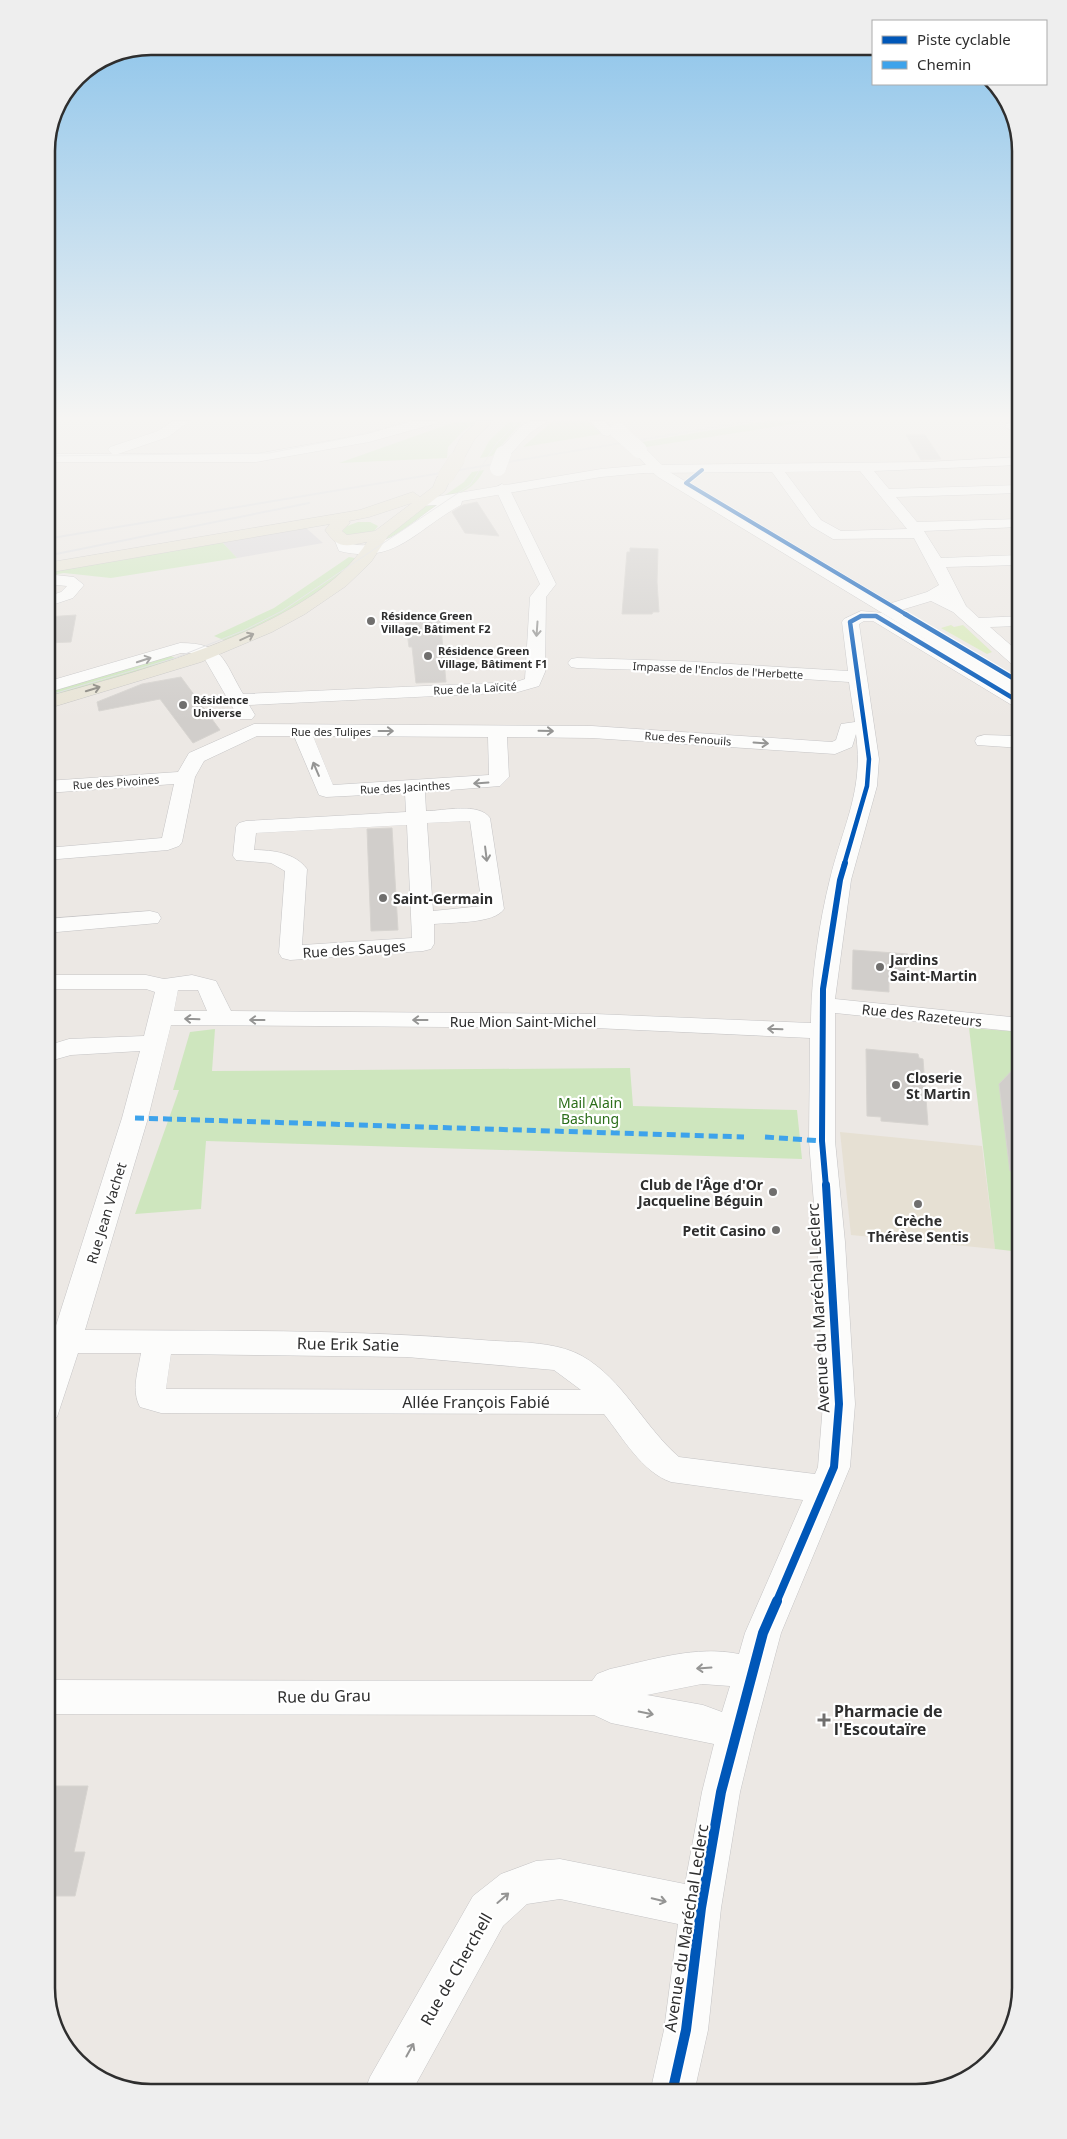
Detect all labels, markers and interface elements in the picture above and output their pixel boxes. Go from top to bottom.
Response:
legend [872,20,1047,85]
text: Piste cyclable [917,29,1011,49]
text: Chemin [917,54,971,74]
place label: Résidence Green Village, Bâtiment F2 [381,608,490,636]
marker: Résidence Green Village, Bâtiment F2 [365,615,377,627]
one-way arrow [533,621,542,637]
one-way arrow [239,632,254,641]
place label: Résidence Green Village, Bâtiment F1 [438,643,547,671]
marker: Résidence Green Village, Bâtiment F1 [422,650,434,662]
one-way arrow [135,654,151,664]
street label: Impasse de l'Enclos de l'Herbette [632,658,804,682]
street label: Rue de la Laïcité [433,678,517,698]
one-way arrow [85,684,101,694]
place label: Résidence Universe [193,692,249,720]
marker: Résidence Universe [177,699,189,711]
street label: Rue des Tulipes [291,724,371,739]
one-way arrow [378,726,394,736]
one-way arrow [538,727,554,736]
street label: Rue des Fenouils [644,727,732,749]
one-way arrow [752,739,768,748]
one-way arrow [311,762,320,777]
street label: Rue des Pivoines [72,771,160,793]
street label: Rue des Jacinthes [360,777,450,797]
one-way arrow [474,779,490,788]
one-way arrow [481,846,491,862]
place label: Saint-Germain [393,889,493,908]
marker: Saint-Germain [377,892,389,904]
street label: Rue des Sauges [302,936,406,962]
place label: Jardins Saint-Martin [888,950,977,985]
marker: Jardins Saint-Martin [874,961,886,973]
street label: Rue des Razeteurs [861,999,983,1031]
street label: Rue Mion Saint-Michel [450,1012,596,1031]
one-way arrow [185,1014,201,1023]
one-way arrow [250,1015,266,1025]
one-way arrow [412,1015,428,1025]
one-way arrow [767,1024,783,1034]
place label: Closerie St Martin [906,1068,971,1103]
marker: Closerie St Martin [890,1079,902,1091]
park label: Mail Alain Bashung [558,1093,622,1128]
street label: Rue Jean Vachet [82,1160,130,1266]
place label: Club de l'Âge d'Or Jacqueline Béguin [636,1175,764,1210]
marker: Club de l'Âge d'Or Jacqueline Béguin [767,1186,779,1198]
marker: Crèche Thérèse Sentis [912,1198,924,1210]
street label: Avenue du Maréchal Leclerc [802,1202,834,1413]
place label: Crèche Thérèse Sentis [867,1211,969,1246]
place label: Petit Casino [683,1221,766,1240]
marker: Petit Casino [770,1224,782,1236]
street label: Rue Erik Satie [297,1332,399,1356]
street label: Allée François Fabié [402,1391,550,1413]
one-way arrow [696,1663,712,1672]
street label: Rue du Grau [277,1684,371,1708]
place label: Pharmacie de l'Escoutaïre [834,1700,943,1740]
one-way arrow [638,1708,654,1718]
marker: Pharmacie de l'Escoutaïre [818,1714,830,1726]
street label: Avenue du Maréchal Leclerc [659,1822,713,2033]
one-way arrow [497,1892,510,1904]
one-way arrow [650,1896,666,1905]
street label: Rue de Cherchell [415,1909,497,2029]
one-way arrow [405,2044,415,2058]

